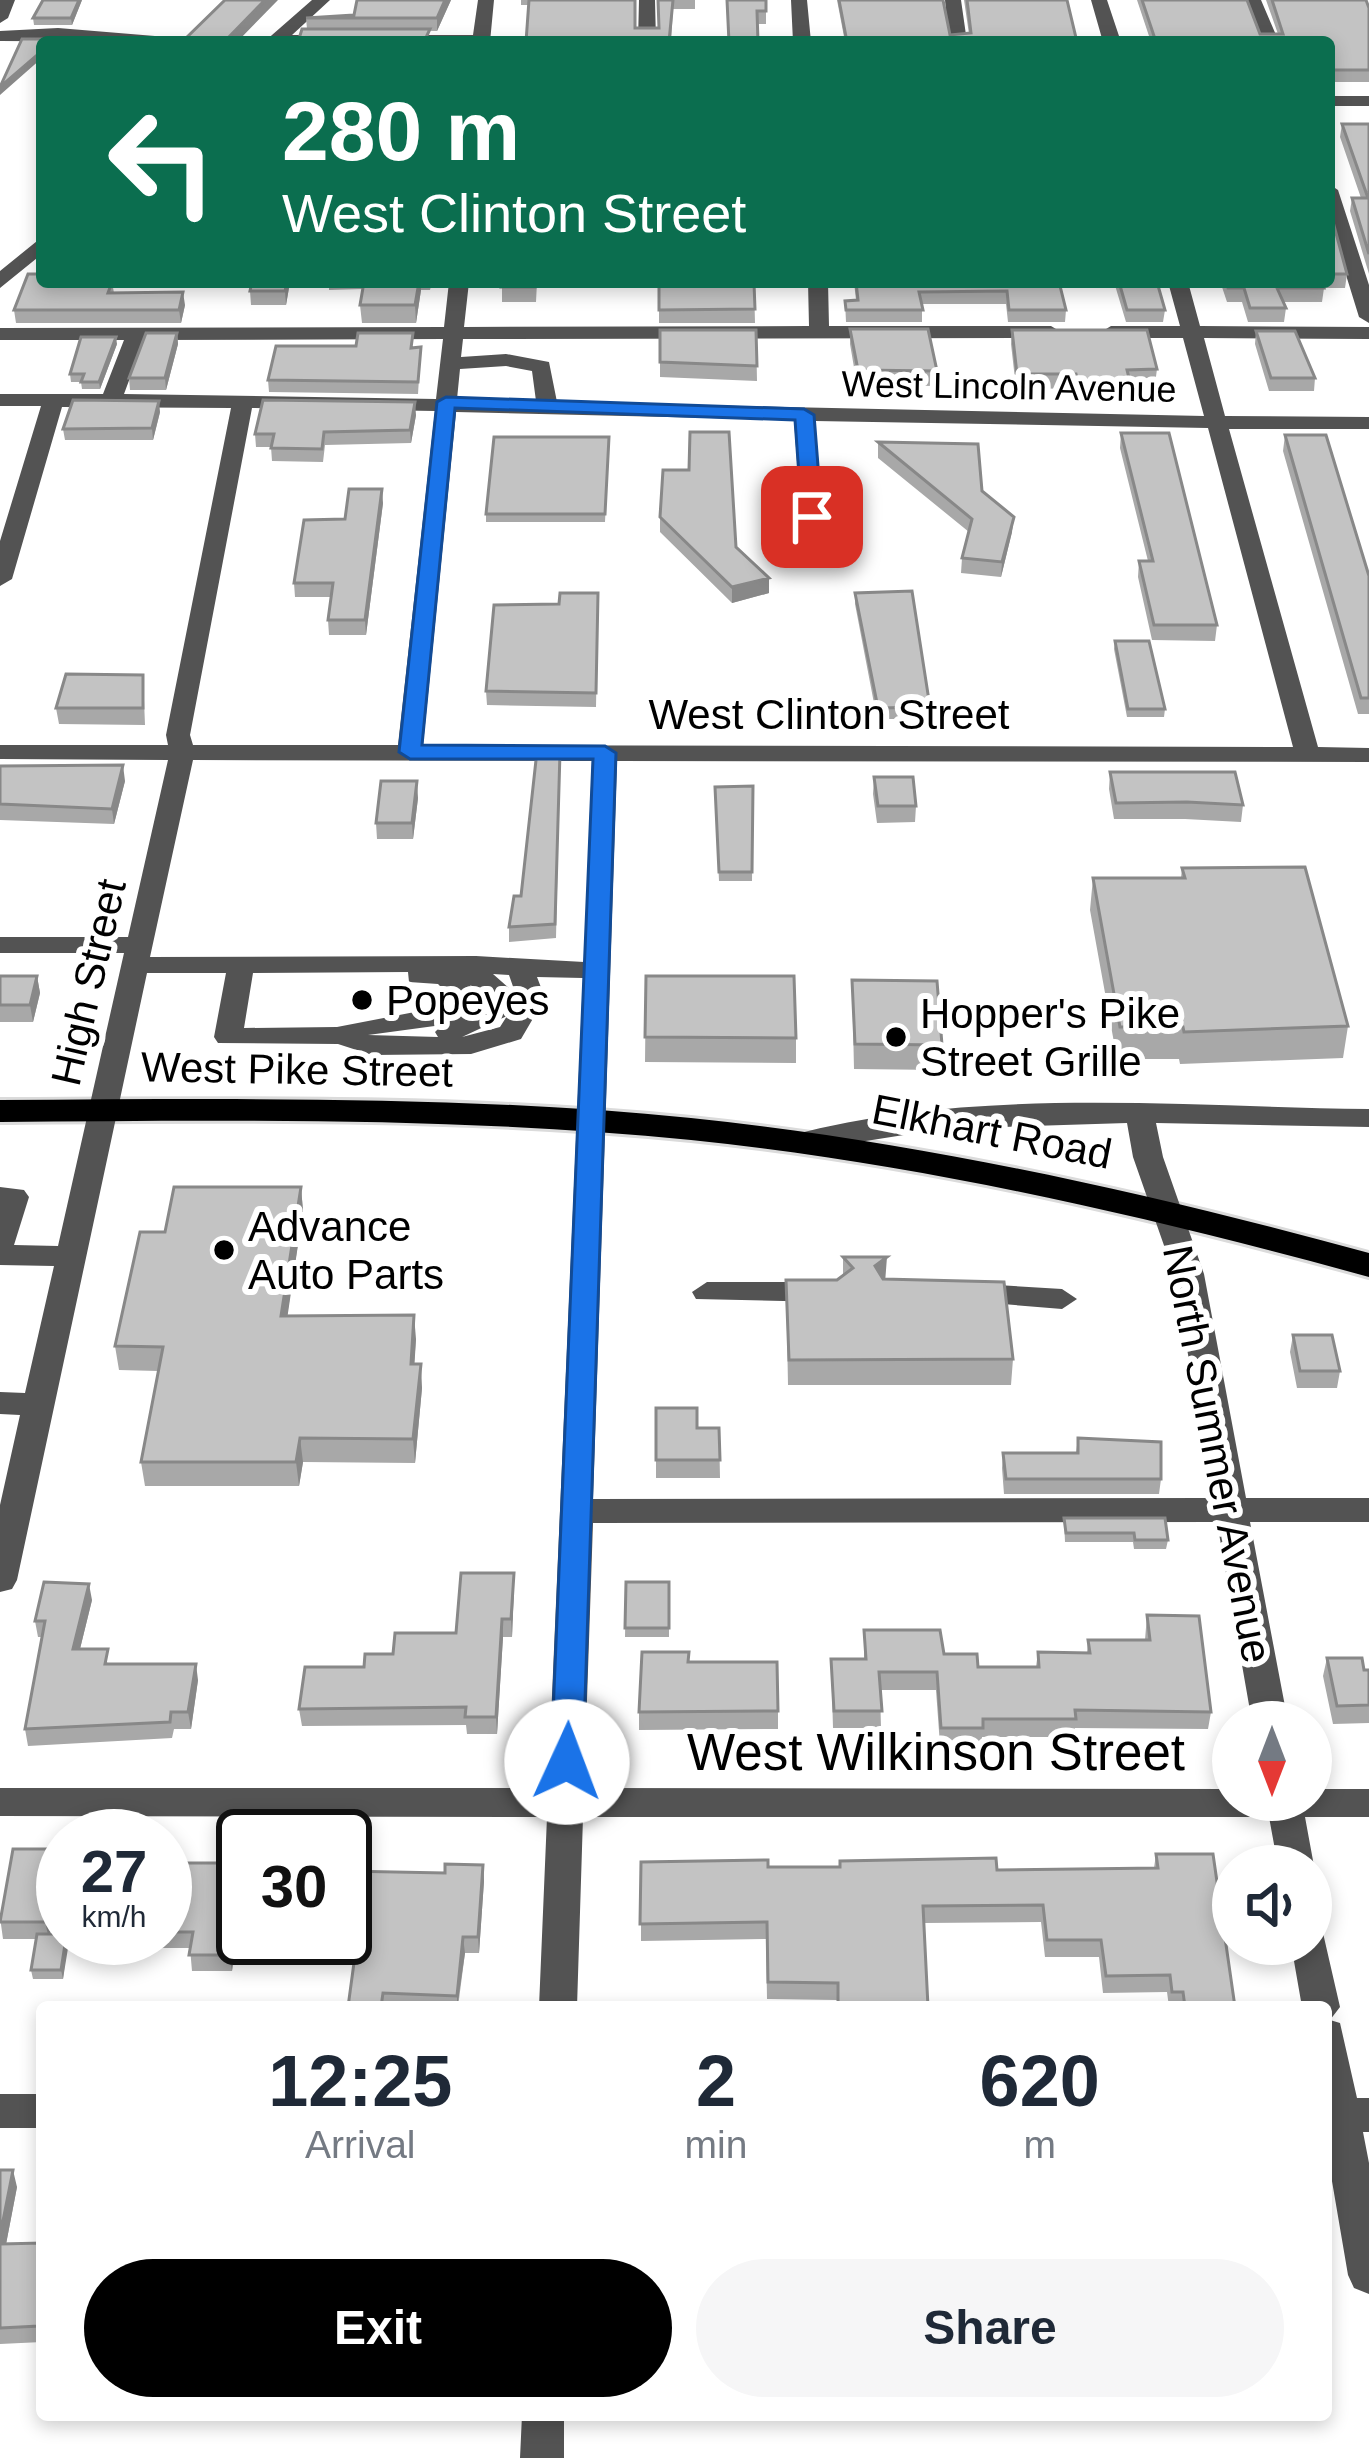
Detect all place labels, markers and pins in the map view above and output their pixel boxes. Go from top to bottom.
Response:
pin [761,466,863,568]
place label: Popeyes [386,977,549,1024]
marker: Popeyes [349,987,375,1013]
place label: Hopper's Pike Street Grille [920,990,1180,1085]
marker: Hopper's Pike Street Grille [883,1024,909,1050]
place label: Advance Auto Parts [248,1203,444,1298]
marker: Advance Auto Parts [211,1237,237,1263]

